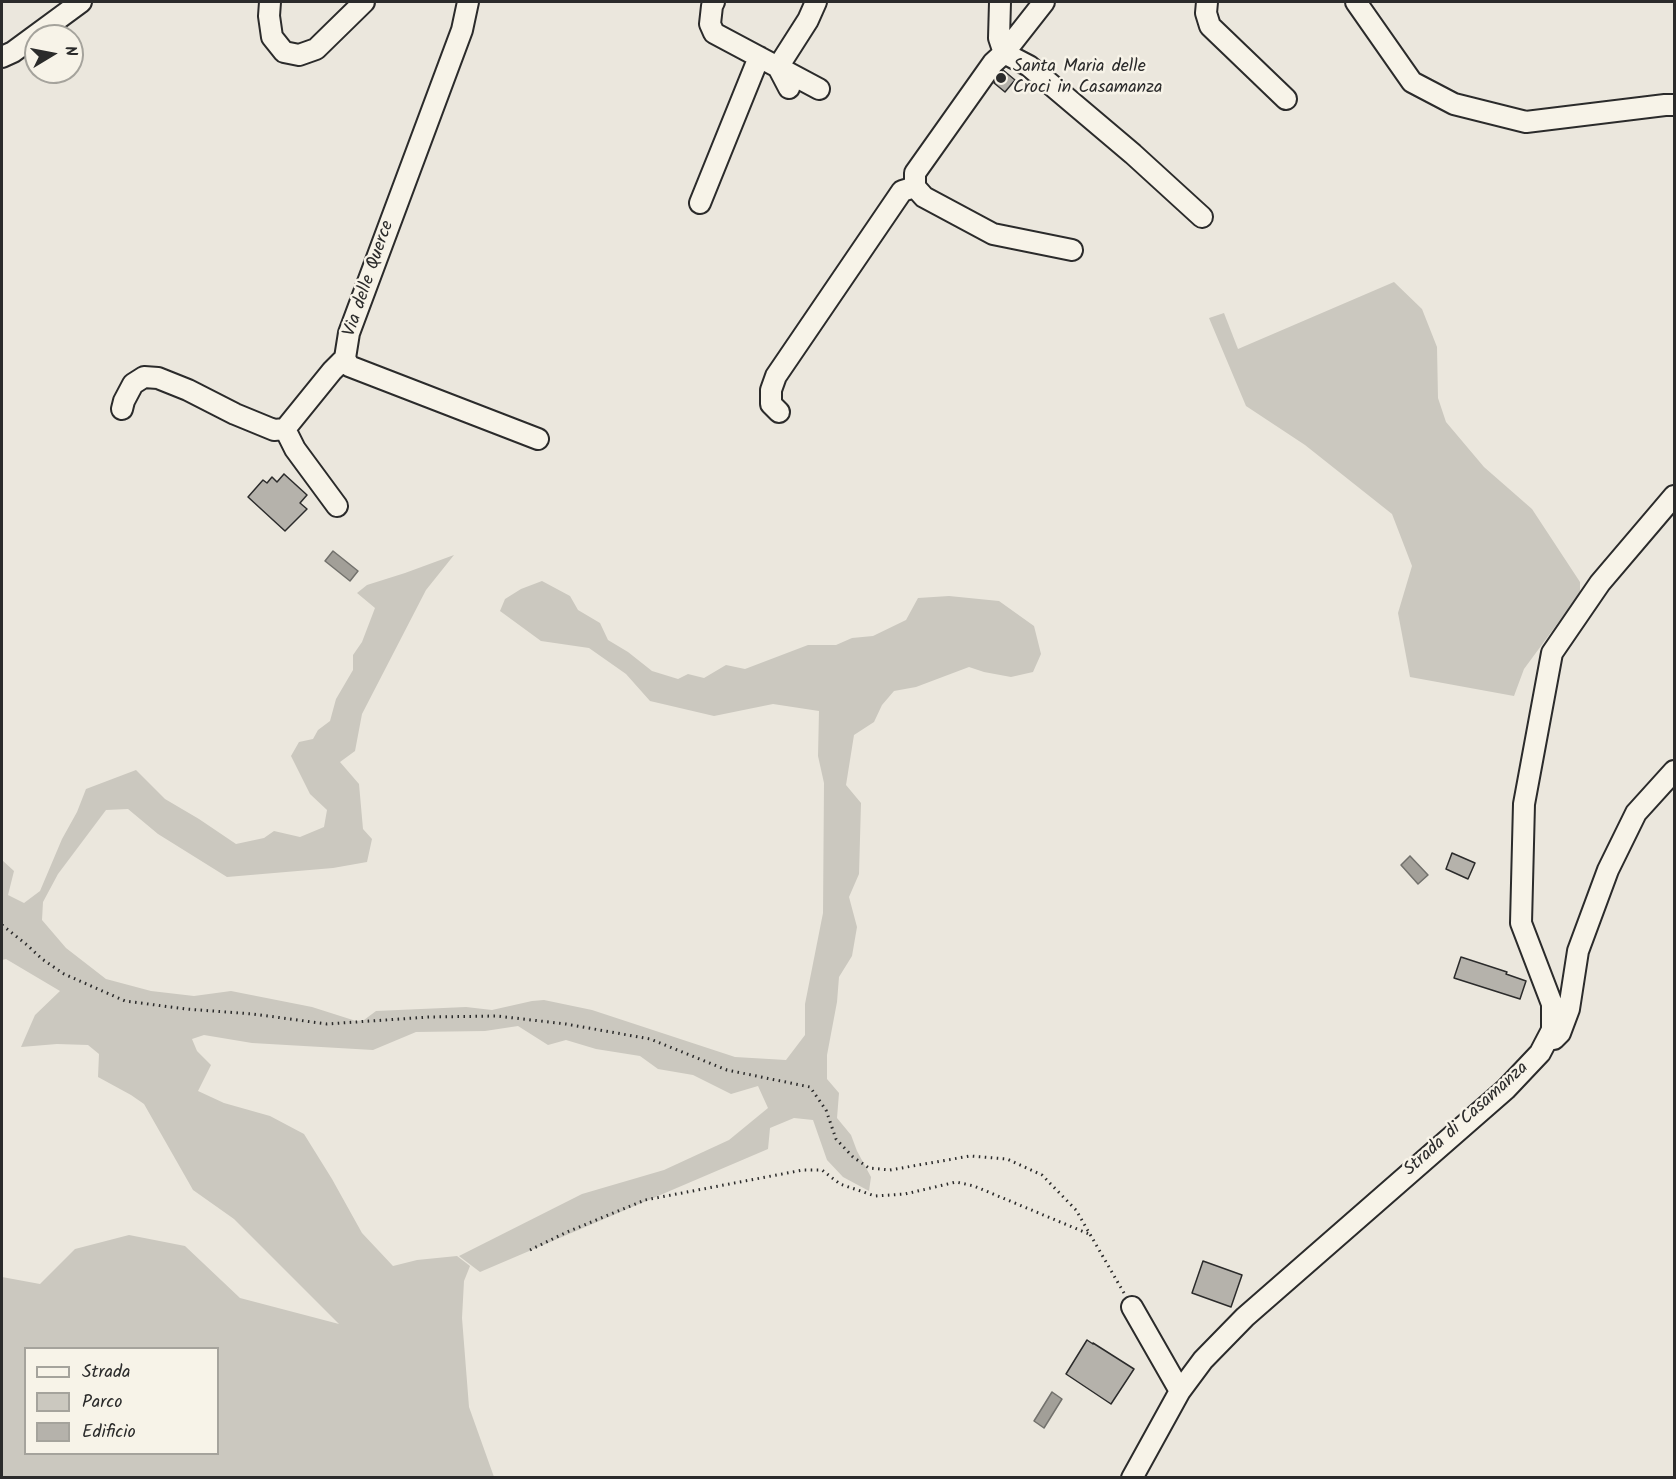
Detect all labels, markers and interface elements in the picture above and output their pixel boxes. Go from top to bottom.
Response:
north arrow [24,24,84,84]
text: N [57,44,83,58]
place label: Santa Maria delle Croci in Casamanza [1013,57,1163,100]
marker: Santa Maria delle Croci in Casamanza [994,71,1008,85]
street label: Via delle Querce [340,218,400,340]
street label: Strada di Casamanza [1400,1058,1534,1182]
legend [24,1347,219,1455]
text: Strada [82,1358,130,1387]
text: Parco [82,1388,122,1417]
text: Edificio [82,1418,136,1447]

